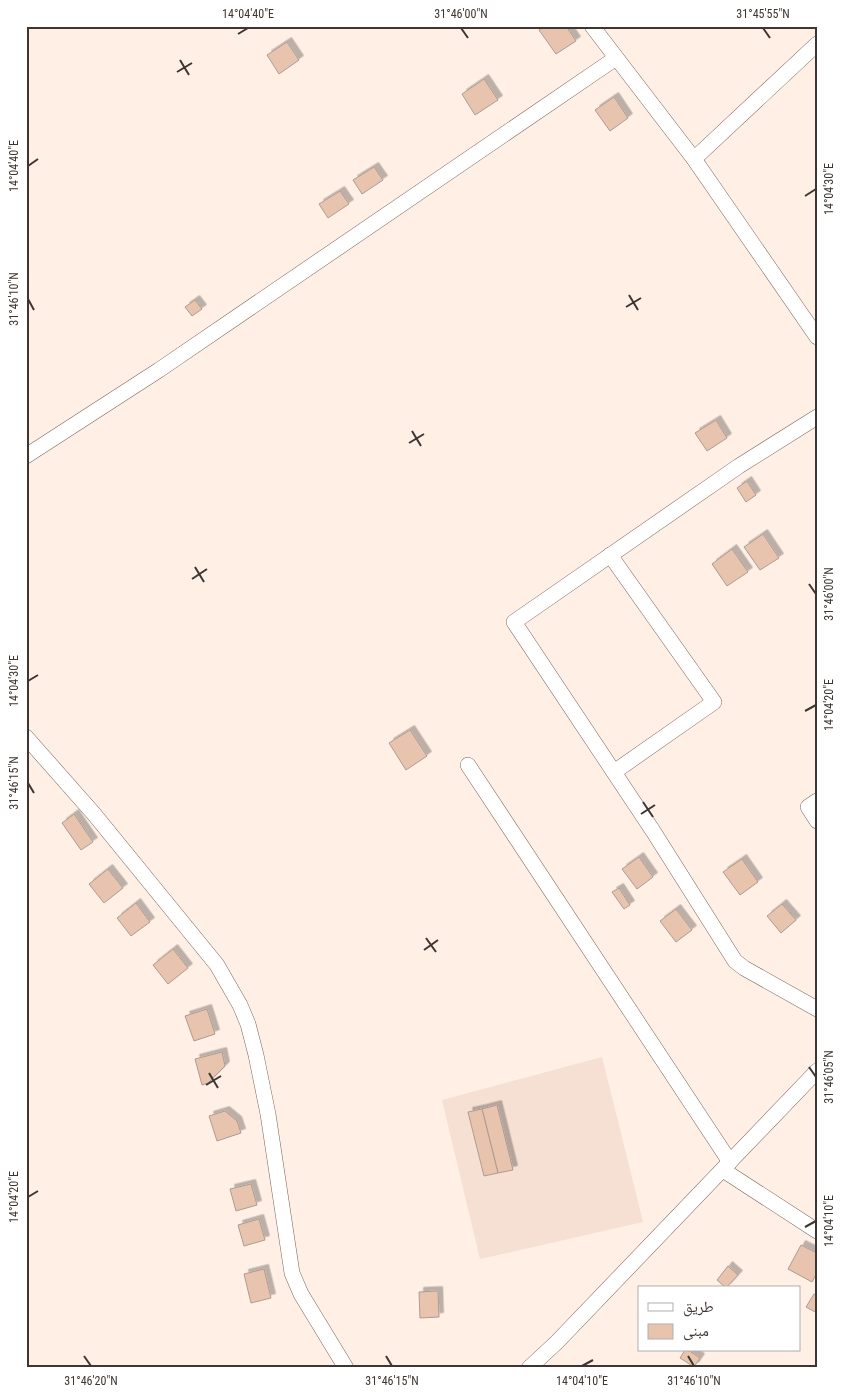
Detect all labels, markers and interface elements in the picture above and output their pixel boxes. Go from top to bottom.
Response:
text: 14°04'40"E [222,7,274,21]
text: 31°46'00"N [434,7,488,21]
text: 31°45'55"N [736,7,790,21]
text: 14°04'40"E [7,140,21,192]
text: 14°04'30"E [822,163,836,215]
text: 31°46'10"N [7,272,21,326]
text: 31°46'00"N [822,567,836,621]
text: 14°04'30"E [7,655,21,707]
text: 14°04'20"E [822,679,836,731]
text: 31°46'15"N [7,756,21,810]
text: 31°46'05"N [822,1050,836,1104]
text: 14°04'20"E [7,1171,21,1223]
text: 14°04'10"E [822,1195,836,1247]
legend [638,1286,800,1352]
text: طريق [683,1298,714,1317]
text: مبنى [683,1322,709,1341]
text: 31°46'20"N [64,1374,118,1388]
text: 31°46'15"N [365,1374,419,1388]
text: 14°04'10"E [556,1374,608,1388]
text: 31°46'10"N [667,1374,721,1388]

